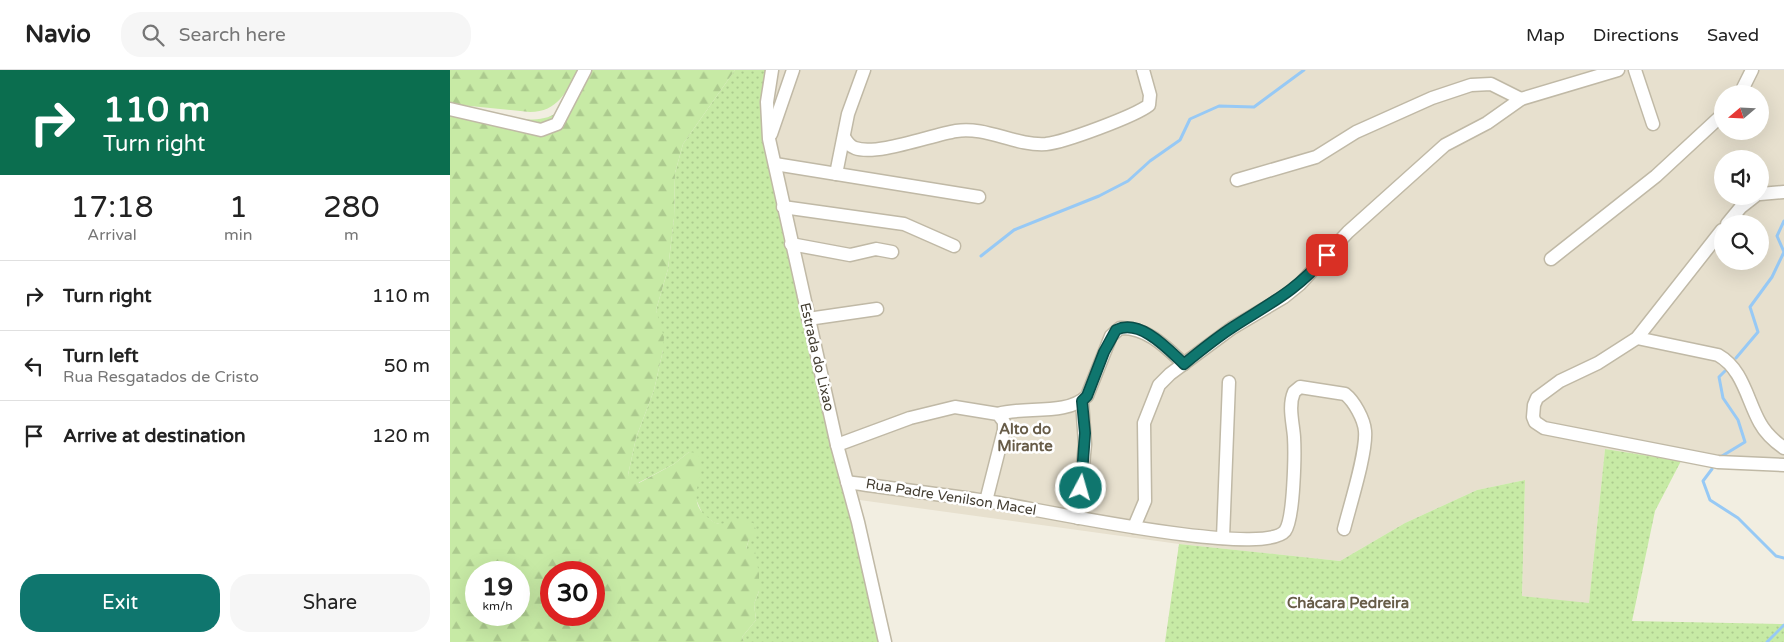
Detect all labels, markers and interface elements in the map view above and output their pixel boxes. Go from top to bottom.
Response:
search box [121,12,471,57]
text: Navio [25,20,91,49]
icon: search [139,21,167,49]
text: Search here [179,24,286,46]
text: Map [1526,24,1565,46]
text: Directions [1593,24,1679,46]
text: Saved [1707,24,1759,46]
north arrow [1714,85,1769,140]
map controls [1714,85,1769,270]
text: 110 m [103,89,210,131]
icon: right [20,90,85,155]
text: Turn right [103,131,205,157]
button: sound [1714,150,1769,205]
text: 17:18 [70,189,154,226]
text: 1 [229,189,248,226]
text: 280 [323,189,380,226]
button: search [1714,215,1769,270]
text: Arrival [87,225,137,245]
text: min [224,225,253,245]
text: m [344,225,359,245]
pin [1306,234,1348,276]
icon: arrive [1313,241,1341,269]
icon: right [20,282,48,310]
text: Turn right [63,285,151,307]
text: 110 m [372,285,430,307]
street label: Estrada do Lixao [796,301,838,413]
text: Turn left [63,345,139,367]
icon: left [20,352,48,380]
text: 50 m [384,355,430,377]
text: Rua Resgatados de Cristo [63,367,259,387]
district label: Alto do Mirante [997,420,1053,455]
icon: arrive [20,422,48,450]
text: Arrive at destination [63,425,246,447]
text: 120 m [372,425,430,447]
position arrow [1054,461,1106,513]
street label: Rua Padre Venilson Macel [865,475,1037,519]
speed limit sign: 30 [540,561,605,626]
text: 19 [482,572,513,602]
button: Exit [20,574,220,632]
button: Share [230,574,430,632]
district label: Chácara Pedreira [1287,594,1409,612]
text: km/h [482,599,513,613]

